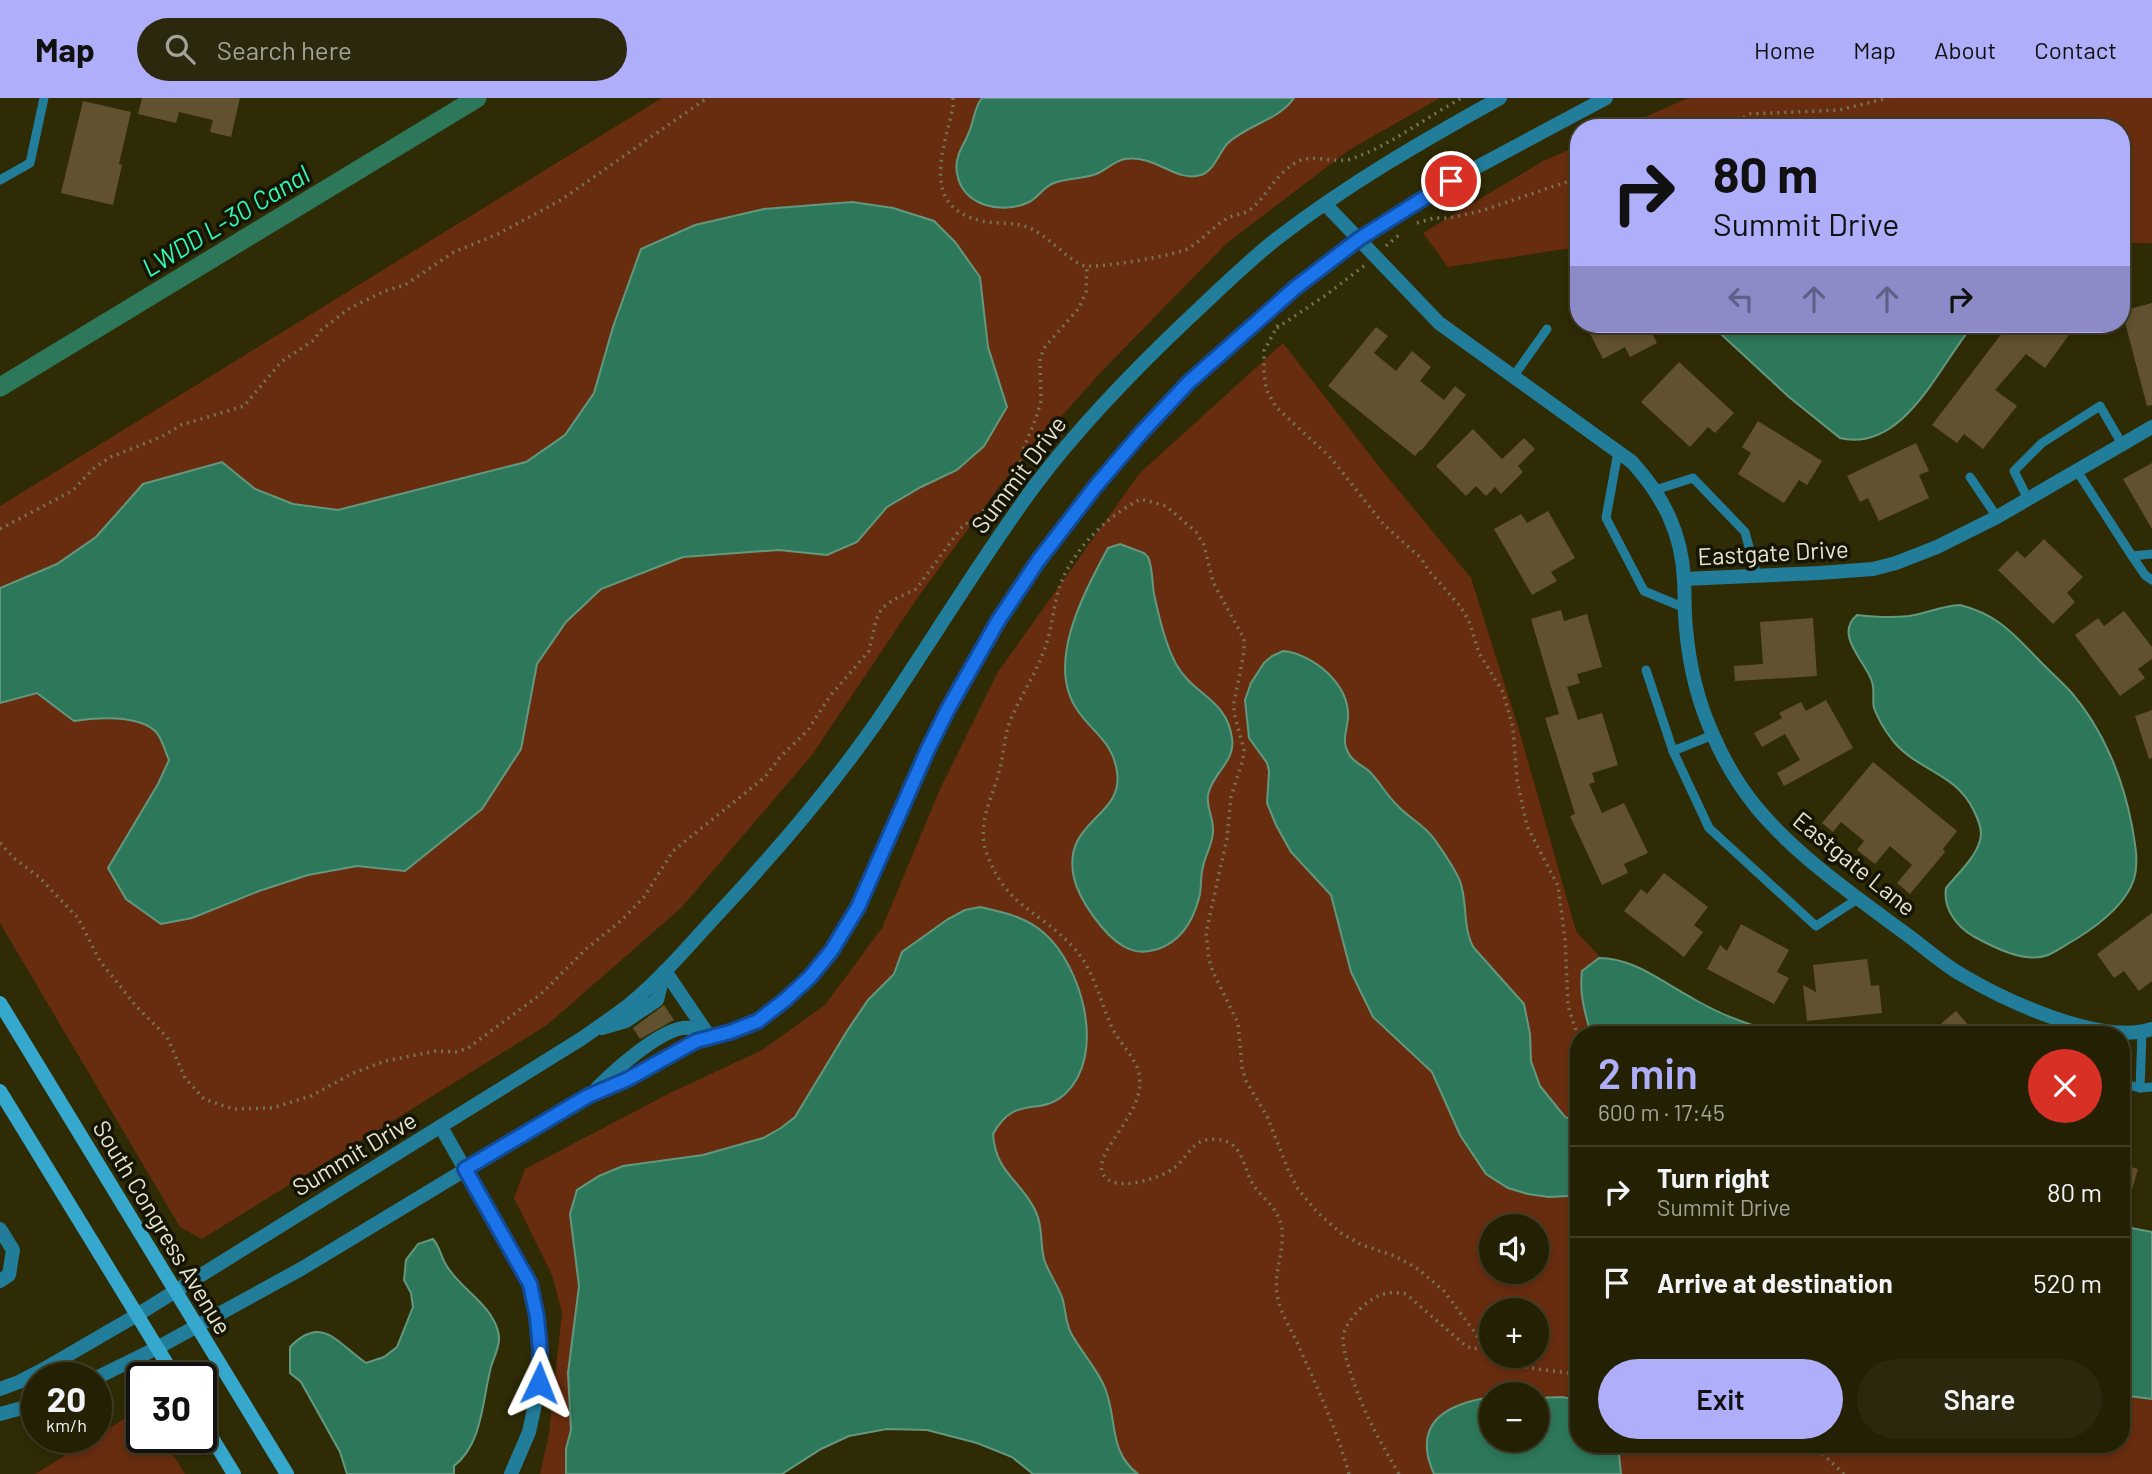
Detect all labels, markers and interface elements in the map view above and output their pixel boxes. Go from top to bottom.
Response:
search box [137,18,627,81]
text: Map [35,29,95,69]
icon: search [161,30,199,68]
text: Search here [217,34,352,65]
text: Home [1754,35,1815,64]
text: Map [1853,35,1896,64]
text: About [1934,35,1996,64]
text: Contact [2034,35,2117,64]
text: 80 m [1713,144,1818,203]
icon: right [1598,147,1689,238]
pin [1421,151,1481,211]
water label: LWDD L-30 Canal [136,158,315,282]
icon: arrive [1432,162,1470,200]
text: Summit Drive [1713,204,1899,242]
icon: left [1722,280,1760,318]
icon: ahead [1795,280,1833,318]
icon: ahead [1868,280,1906,318]
icon: right [1941,280,1979,318]
street label: Summit Drive [964,409,1072,539]
street label: Eastgate Drive [1697,534,1849,570]
street label: Eastgate Lane [1788,805,1922,921]
text: 2 min [1598,1047,1698,1097]
button: close [2028,1049,2102,1123]
text: 600 m · 17:45 [1598,1098,1725,1126]
street label: Summit Drive [287,1105,421,1201]
street label: South Congress Avenue [88,1115,238,1339]
text: Turn right [1657,1162,1770,1193]
icon: right [1598,1173,1636,1211]
text: 80 m [2047,1176,2102,1207]
text: Summit Drive [1657,1193,1791,1221]
map controls [1479,1214,1549,1452]
button: sound [1479,1214,1549,1284]
icon: arrive [1598,1264,1636,1302]
text: Arrive at destination [1657,1267,1893,1298]
text: 520 m [2033,1267,2102,1298]
button: + [1479,1298,1549,1368]
position arrow [502,1346,576,1420]
button: Exit [1598,1359,1843,1439]
button: Share [1857,1359,2102,1439]
speed limit sign: 30 [126,1362,217,1453]
text: 20 [47,1377,86,1419]
button: − [1479,1382,1549,1452]
text: km/h [46,1414,87,1436]

